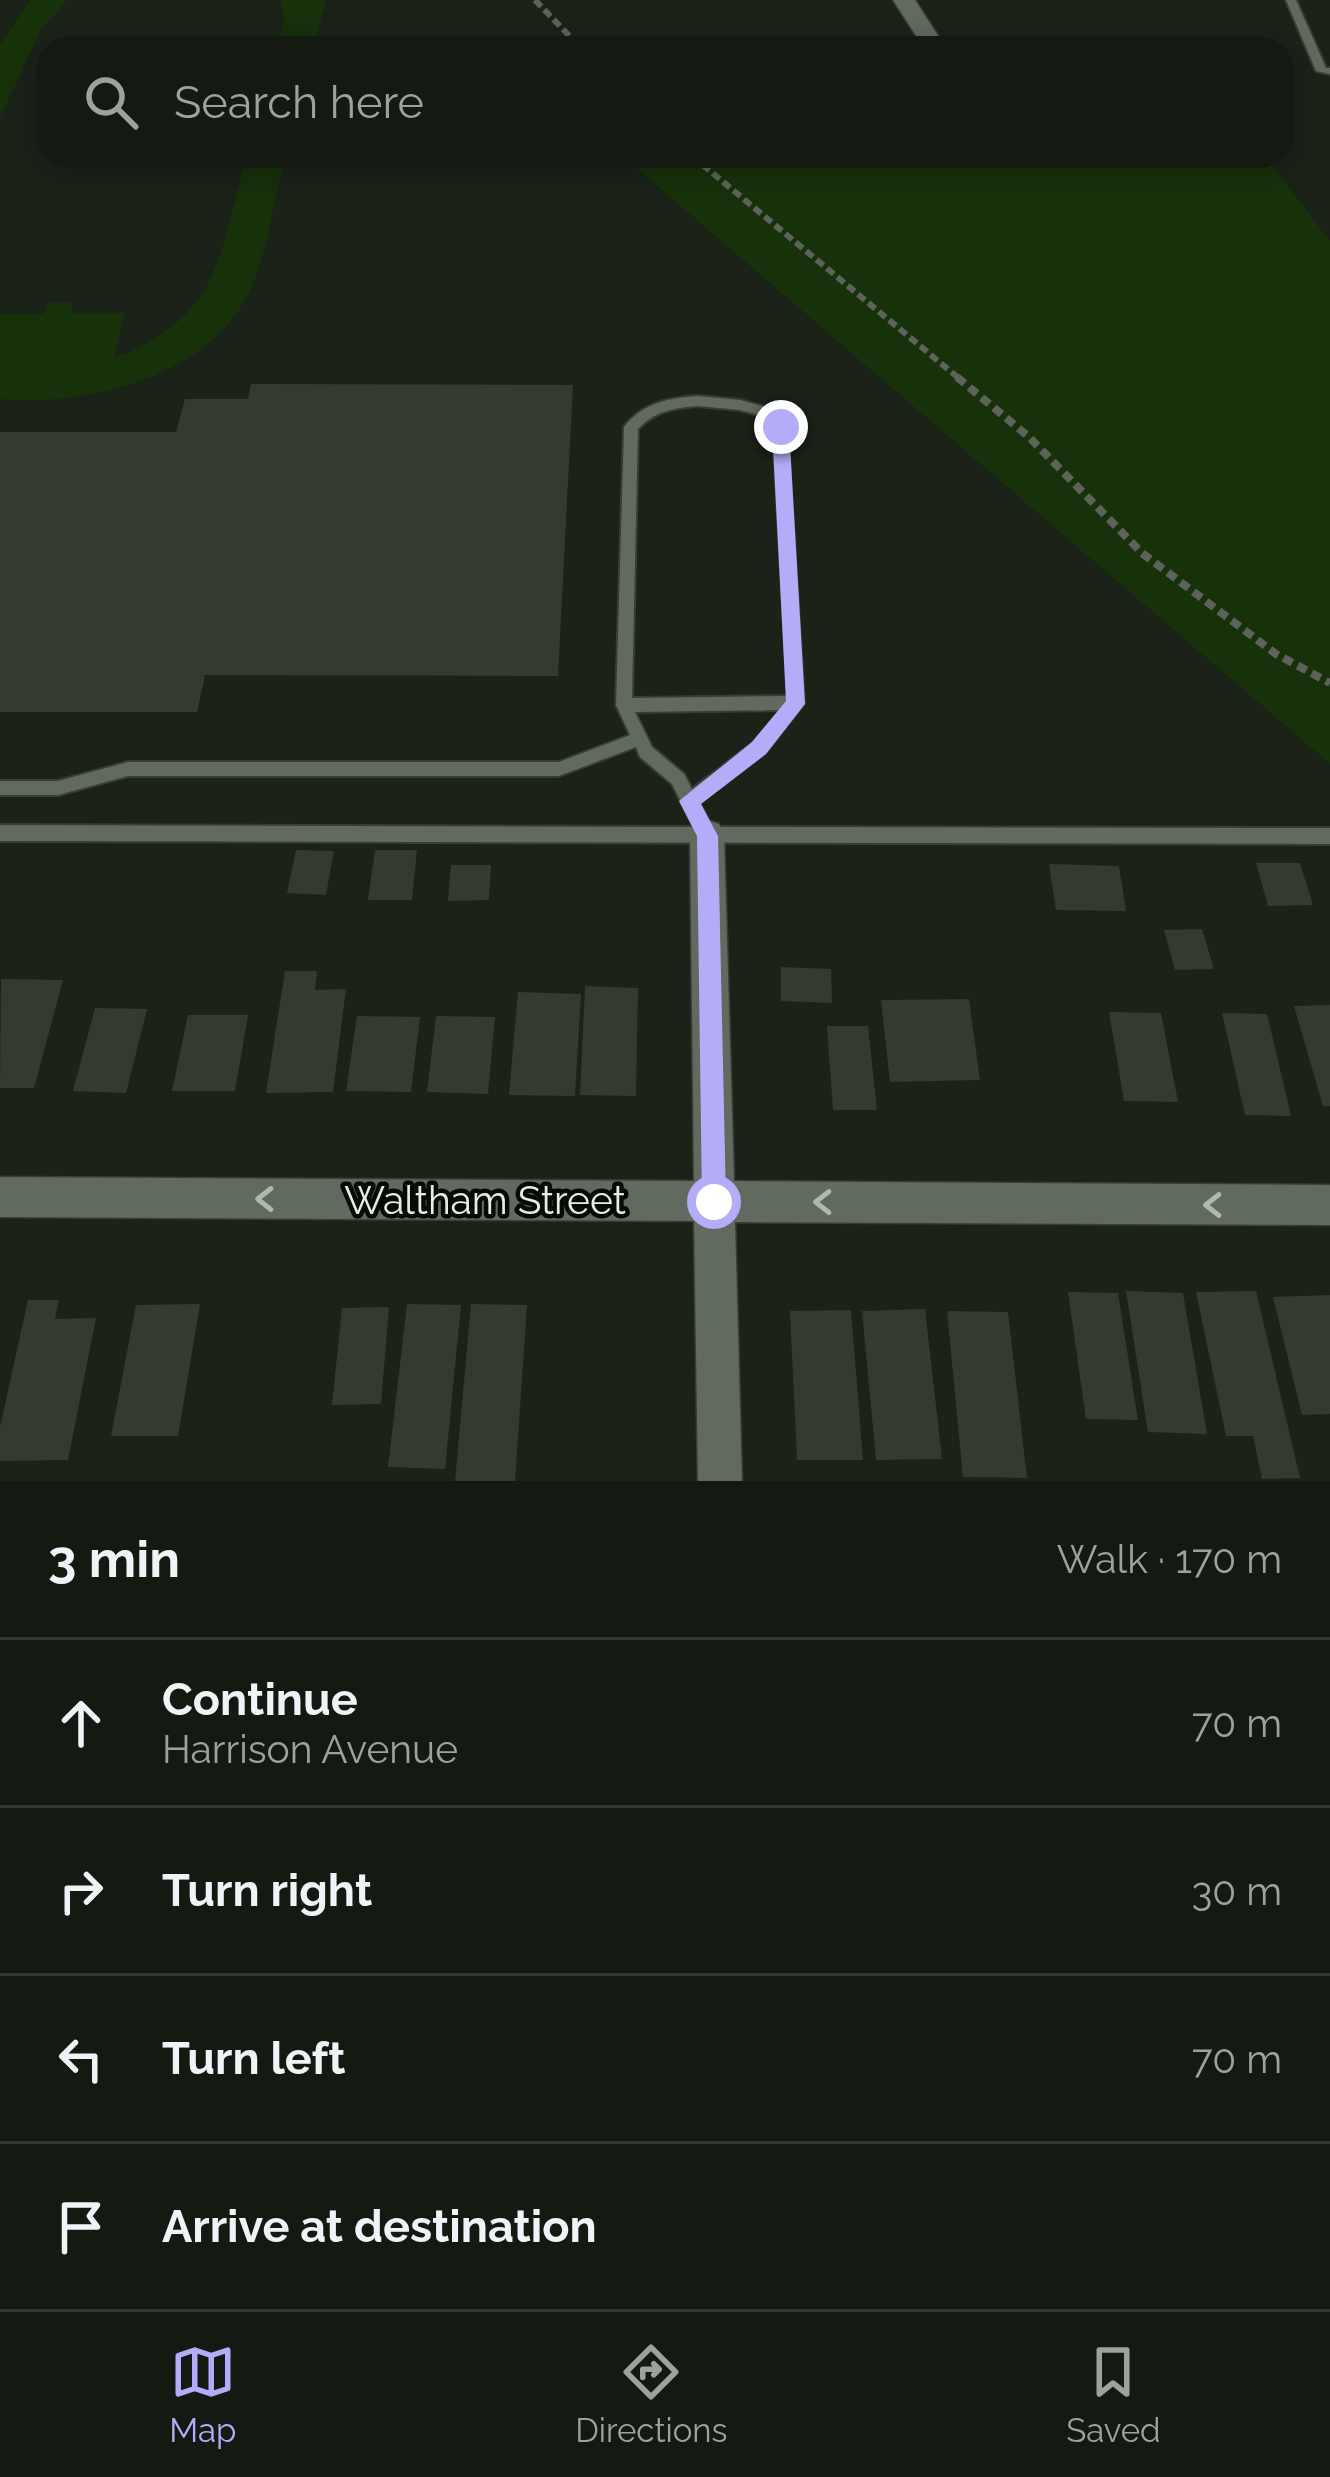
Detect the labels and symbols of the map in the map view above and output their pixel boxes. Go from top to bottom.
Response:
route end [754,400,808,454]
route start [687,1175,741,1229]
street label: Waltham Street [344,1177,626,1223]
one-way arrow [255,1186,273,1212]
one-way arrow [813,1189,831,1215]
one-way arrow [1203,1192,1221,1218]

